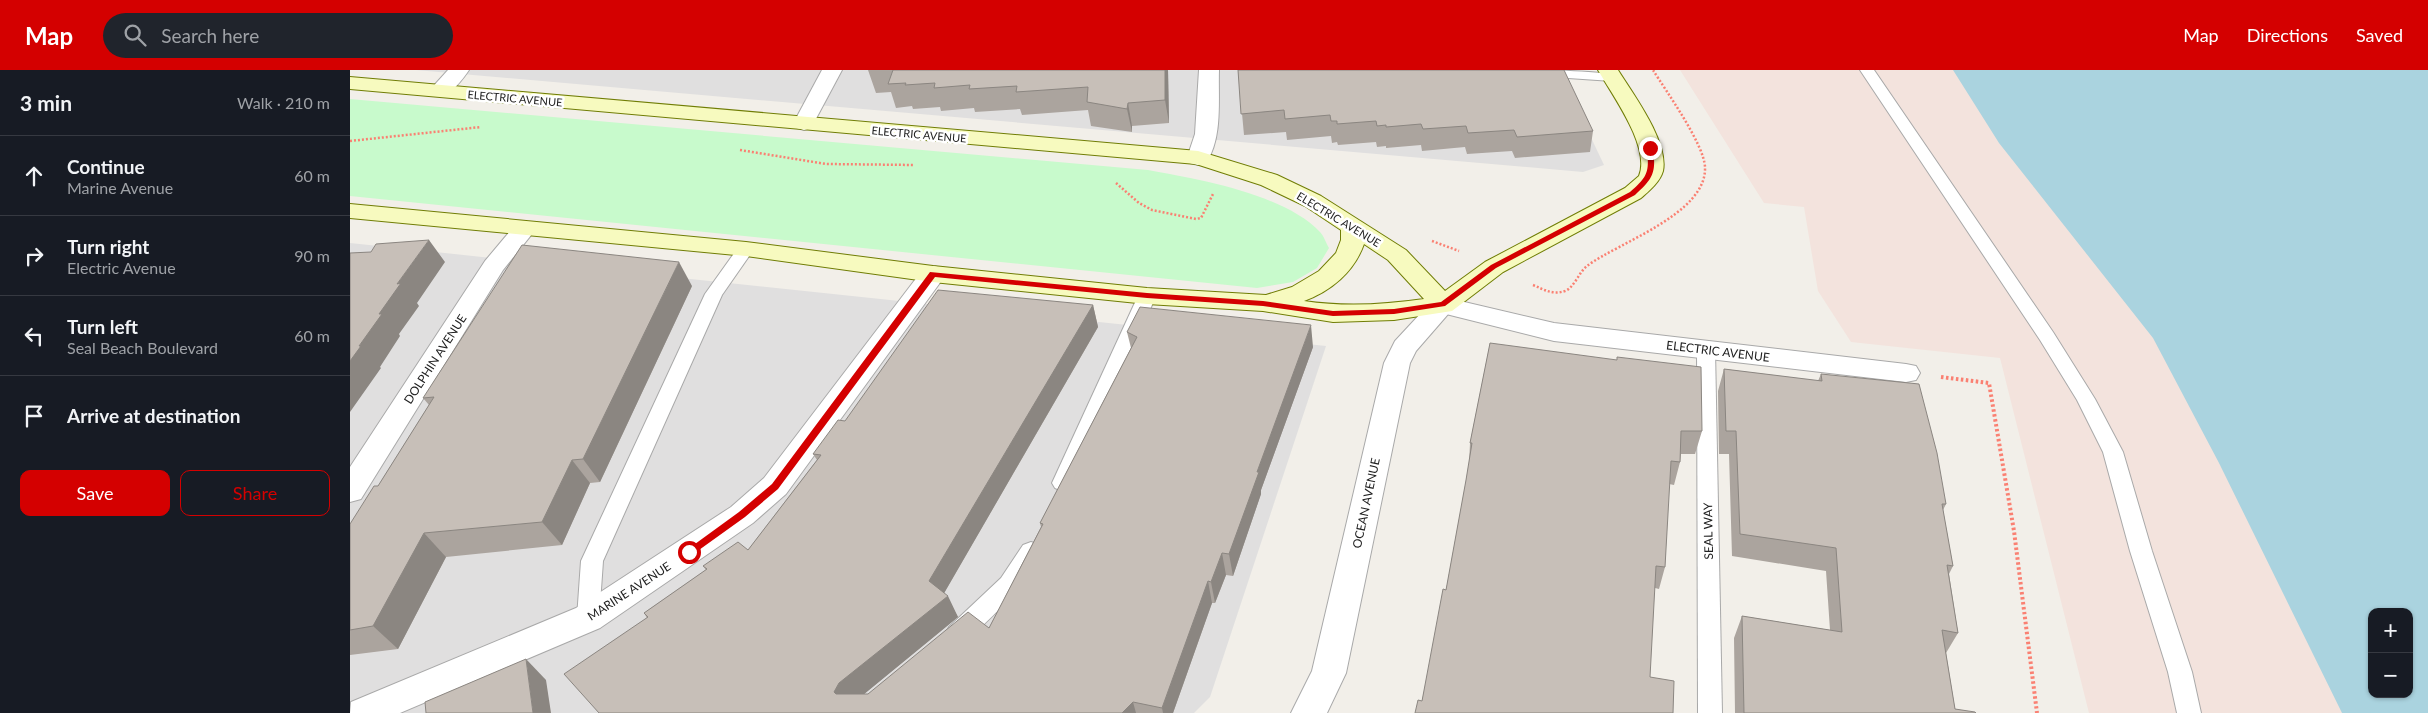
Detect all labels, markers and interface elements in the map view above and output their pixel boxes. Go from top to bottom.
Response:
search box [103,13,453,58]
text: Map [25,21,73,50]
icon: search [121,21,149,49]
text: Search here [161,24,259,47]
text: Map [2183,24,2219,46]
text: Directions [2247,24,2328,46]
text: Saved [2356,24,2403,46]
street label: ELECTRIC AVENUE [467,87,563,109]
text: 3 min [20,90,72,115]
text: Walk · 210 m [237,93,330,112]
street label: ELECTRIC AVENUE [871,123,967,145]
route end [1639,137,1662,160]
text: Continue [67,155,145,178]
icon: ahead [20,162,48,190]
text: 60 m [294,166,330,185]
text: Marine Avenue [67,178,173,197]
street label: ELECTRIC AVENUE [1295,189,1383,249]
text: Turn right [67,235,149,258]
icon: right [20,242,48,270]
text: 90 m [294,246,330,265]
text: Electric Avenue [67,258,176,277]
street label: DOLPHIN AVENUE [400,311,470,407]
text: Turn left [67,315,138,338]
icon: left [20,322,48,350]
text: 60 m [294,326,330,345]
street label: ELECTRIC AVENUE [1665,337,1771,365]
text: Seal Beach Boulevard [67,338,218,357]
icon: arrive [20,402,48,430]
text: Arrive at destination [67,404,240,427]
street label: OCEAN AVENUE [1349,456,1383,550]
button: Save [20,470,170,516]
button: Share [180,470,330,516]
street label: SEAL WAY [1700,502,1716,560]
route start [678,541,701,564]
street label: MARINE AVENUE [585,558,674,624]
map controls [2368,608,2413,698]
button: + [2368,608,2413,653]
button: − [2368,653,2413,698]

